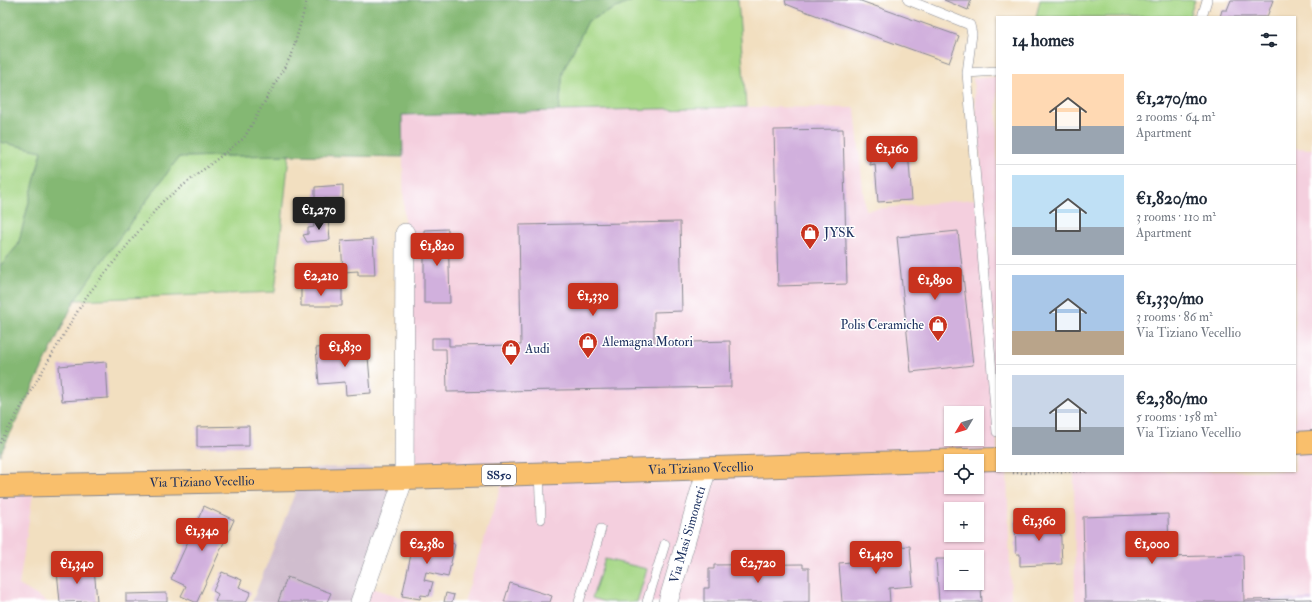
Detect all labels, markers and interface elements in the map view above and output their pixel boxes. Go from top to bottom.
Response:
icon: filters [1258,29,1280,51]
text: 14 homes [1012,30,1074,51]
text: €1,270/mo [1136,88,1207,109]
icon: home [1044,90,1092,138]
text: 2 rooms · 64 m² [1136,109,1215,125]
text: Apartment [1136,125,1192,141]
pin: €1,160 [859,136,925,170]
text: €1,160 [875,141,909,157]
text: €1,820/mo [1136,188,1207,209]
icon: home [1044,191,1092,239]
pin: €1,270 [286,197,352,231]
text: €1,270 [302,202,336,218]
text: 3 rooms · 110 m² [1136,209,1216,225]
shop icon: JYSK [799,222,821,250]
place label: JYSK [823,225,856,241]
text: Apartment [1136,225,1192,241]
pin: €1,820 [404,233,470,267]
text: €1,820 [420,238,454,254]
pin: €2,210 [288,263,354,297]
pin: €1,890 [902,267,968,301]
text: €2,210 [303,268,339,284]
text: €1,890 [918,272,952,288]
pin: €1,330 [560,283,626,317]
text: €1,330 [577,288,609,304]
text: €1,330/mo [1136,288,1204,309]
icon: home [1044,291,1092,339]
text: 3 rooms · 86 m² [1136,309,1213,325]
shop icon: Polis Ceramiche [927,314,949,342]
place label: Polis Ceramiche [840,317,925,333]
text: Via Tiziano Vecellio [1136,325,1241,341]
shop icon: Alemagna Motori [577,331,599,359]
pin: €1,830 [312,334,378,368]
place label: Alemagna Motori [601,334,693,350]
shop icon: Audi [500,338,522,366]
text: €1,830 [328,339,362,355]
place label: Audi [524,341,550,357]
text: €2,380/mo [1136,388,1208,409]
icon: home [1044,391,1092,439]
north arrow [944,406,984,446]
map controls [944,406,984,590]
text: 5 rooms · 158 m² [1136,409,1217,425]
text: Via Tiziano Vecellio [1136,425,1241,441]
button: locate [944,454,984,494]
street label: Via Tiziano Vecellio [648,459,754,478]
road number: SS50 [482,465,516,485]
street label: Via Tiziano Vecellio [149,473,255,491]
street label: Via Masi Simonetti [666,484,709,585]
button: + [944,502,984,542]
pin: €1,360 [1006,508,1072,542]
text: €1,360 [1022,513,1056,529]
pin: €1,340 [169,518,235,552]
text: €1,340 [185,523,219,539]
pin: €2,380 [394,531,460,565]
pin: €1,000 [1119,531,1185,565]
text: €2,380 [409,536,445,552]
text: €1,000 [1134,536,1170,552]
pin: €1,430 [843,541,909,575]
text: €1,430 [859,546,893,562]
pin: €2,720 [725,550,791,584]
button: − [944,550,984,590]
pin: €1,340 [44,551,110,585]
text: €2,720 [740,555,776,571]
text: €1,340 [60,556,94,572]

